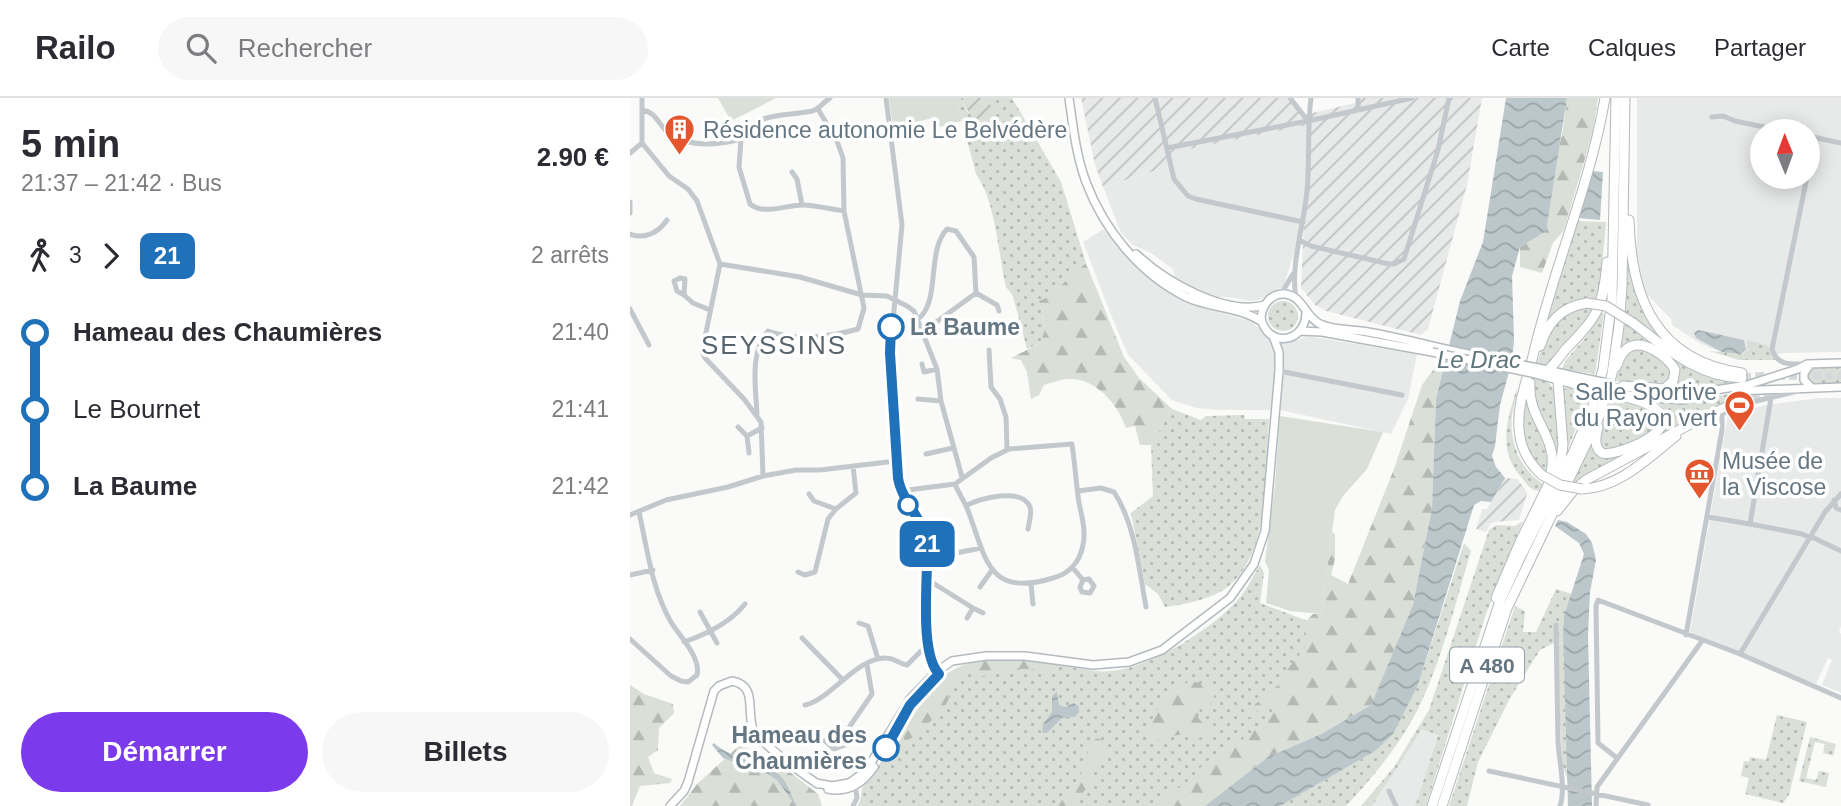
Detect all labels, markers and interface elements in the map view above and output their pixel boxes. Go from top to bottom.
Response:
search box [158,17,648,80]
text: Railo [35,29,116,66]
icon: search [182,29,220,67]
text: Rechercher [238,33,372,63]
text: Carte [1491,34,1550,61]
text: Calques [1588,34,1676,61]
text: Partager [1714,34,1806,61]
building icon: Résidence autonomie Le Belvédère [663,113,697,157]
place label: Résidence autonomie Le Belvédère [703,117,1067,143]
north arrow [1750,119,1820,189]
map controls [1750,119,1820,189]
text: 5 min [21,123,120,165]
text: 2.90 € [537,142,609,172]
text: 21:37 – 21:42 · Bus [21,170,222,196]
icon: walk [21,237,59,275]
icon: forward [92,237,130,275]
text: 3 [69,242,82,268]
text: 21 [154,242,181,269]
text: 2 arrêts [531,242,609,268]
marker: La Baume [878,314,904,340]
place label: La Baume [910,314,1020,340]
text: Hameau des Chaumières [73,317,382,347]
text: 21:40 [551,319,609,345]
district label: SEYSSINS [701,330,847,360]
water label: Le Drac [1437,346,1521,373]
place label: Salle Sportive du Rayon vert [1574,379,1718,431]
sports icon: Salle Sportive du Rayon vert [1723,388,1757,432]
text: Le Bournet [73,394,200,424]
text: 21:41 [551,396,609,422]
place label: Musée de la Viscose [1722,448,1826,500]
museum icon: Musée de la Viscose [1682,457,1716,501]
text: La Baume [73,471,197,501]
text: 21:42 [551,473,609,499]
unlabelled marker [898,495,918,515]
line badge: 21 [896,521,958,567]
text: 21 [914,530,940,557]
road number: A 480 [1450,648,1524,682]
button: Démarrer [21,712,308,792]
button: Billets [322,712,609,792]
place label: Hameau des Chaumières [731,722,867,774]
marker: Hameau des Chaumières [873,735,899,761]

